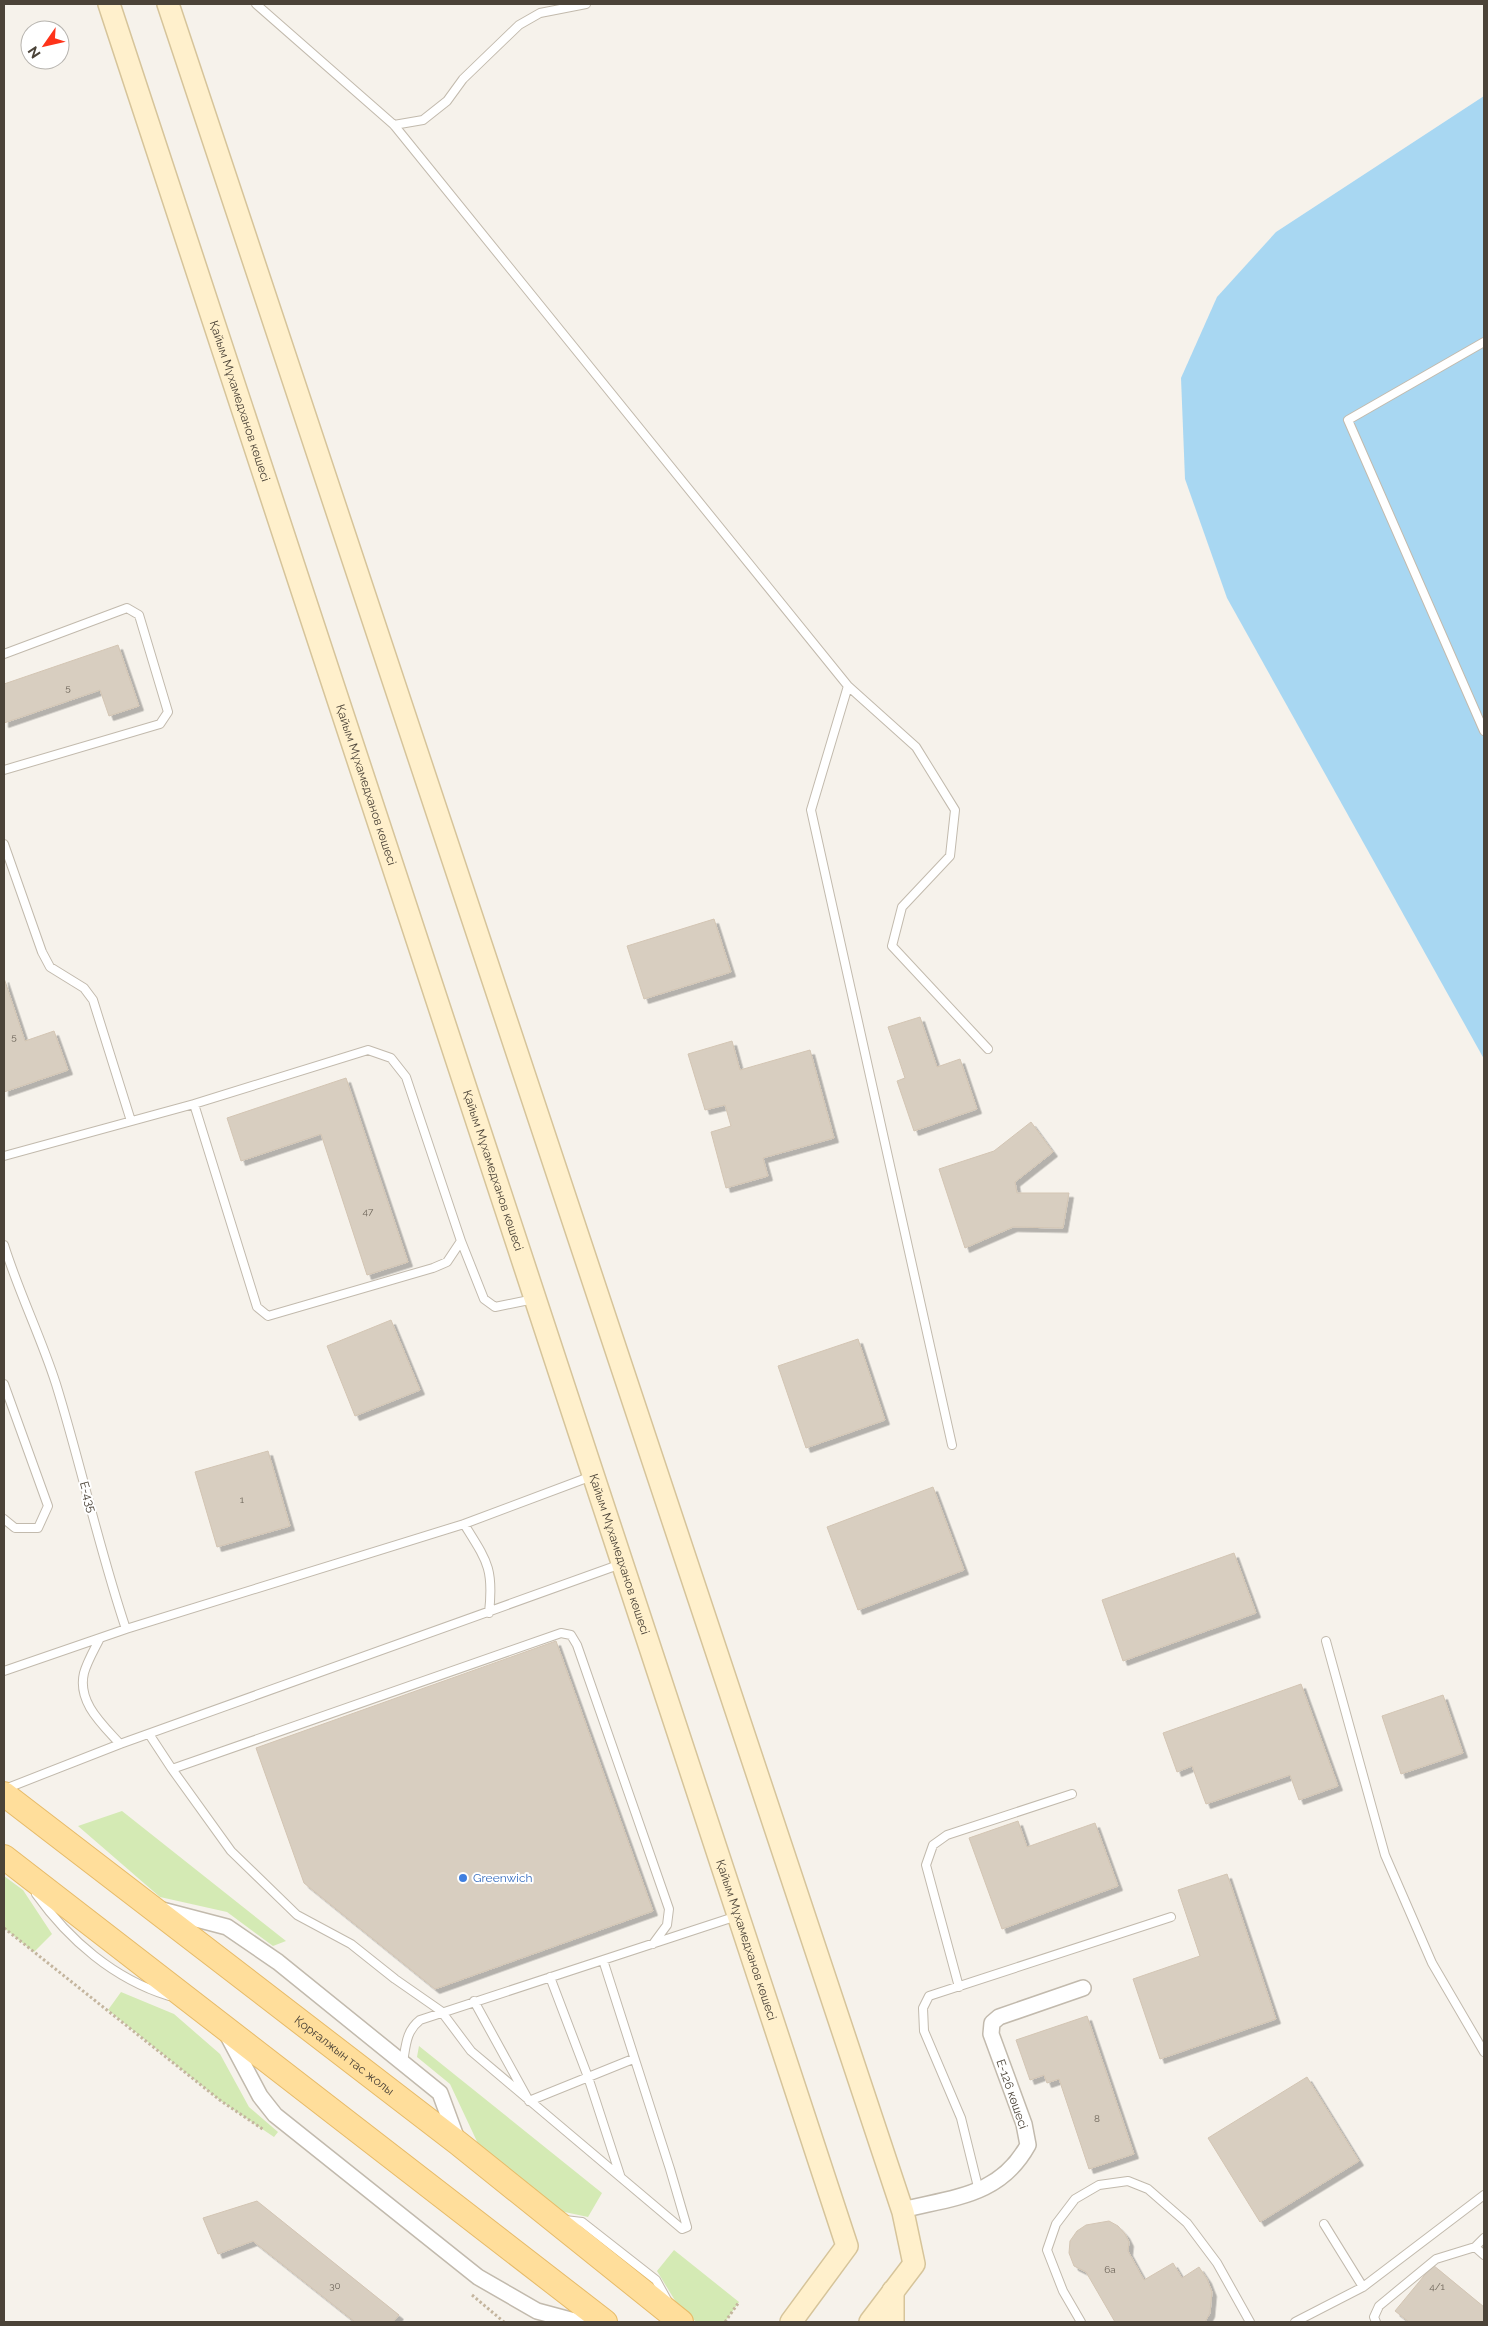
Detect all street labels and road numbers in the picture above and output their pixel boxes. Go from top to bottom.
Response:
street label: Қайым Мұхамедханов көшесі [207,319,273,483]
street label: Қайым Мұхамедханов көшесі [333,703,399,867]
street label: Қайым Мұхамедханов көшесі [460,1088,526,1253]
street label: Қайым Мұхамедханов көшесі [586,1472,652,1636]
street label: Е-435 [77,1480,99,1515]
street label: Қайым Мұхамедханов көшесі [713,1858,779,2022]
street label: Қорғалжын тас жолы [292,2013,397,2098]
street label: Е-126 көшесі [994,2057,1030,2131]

